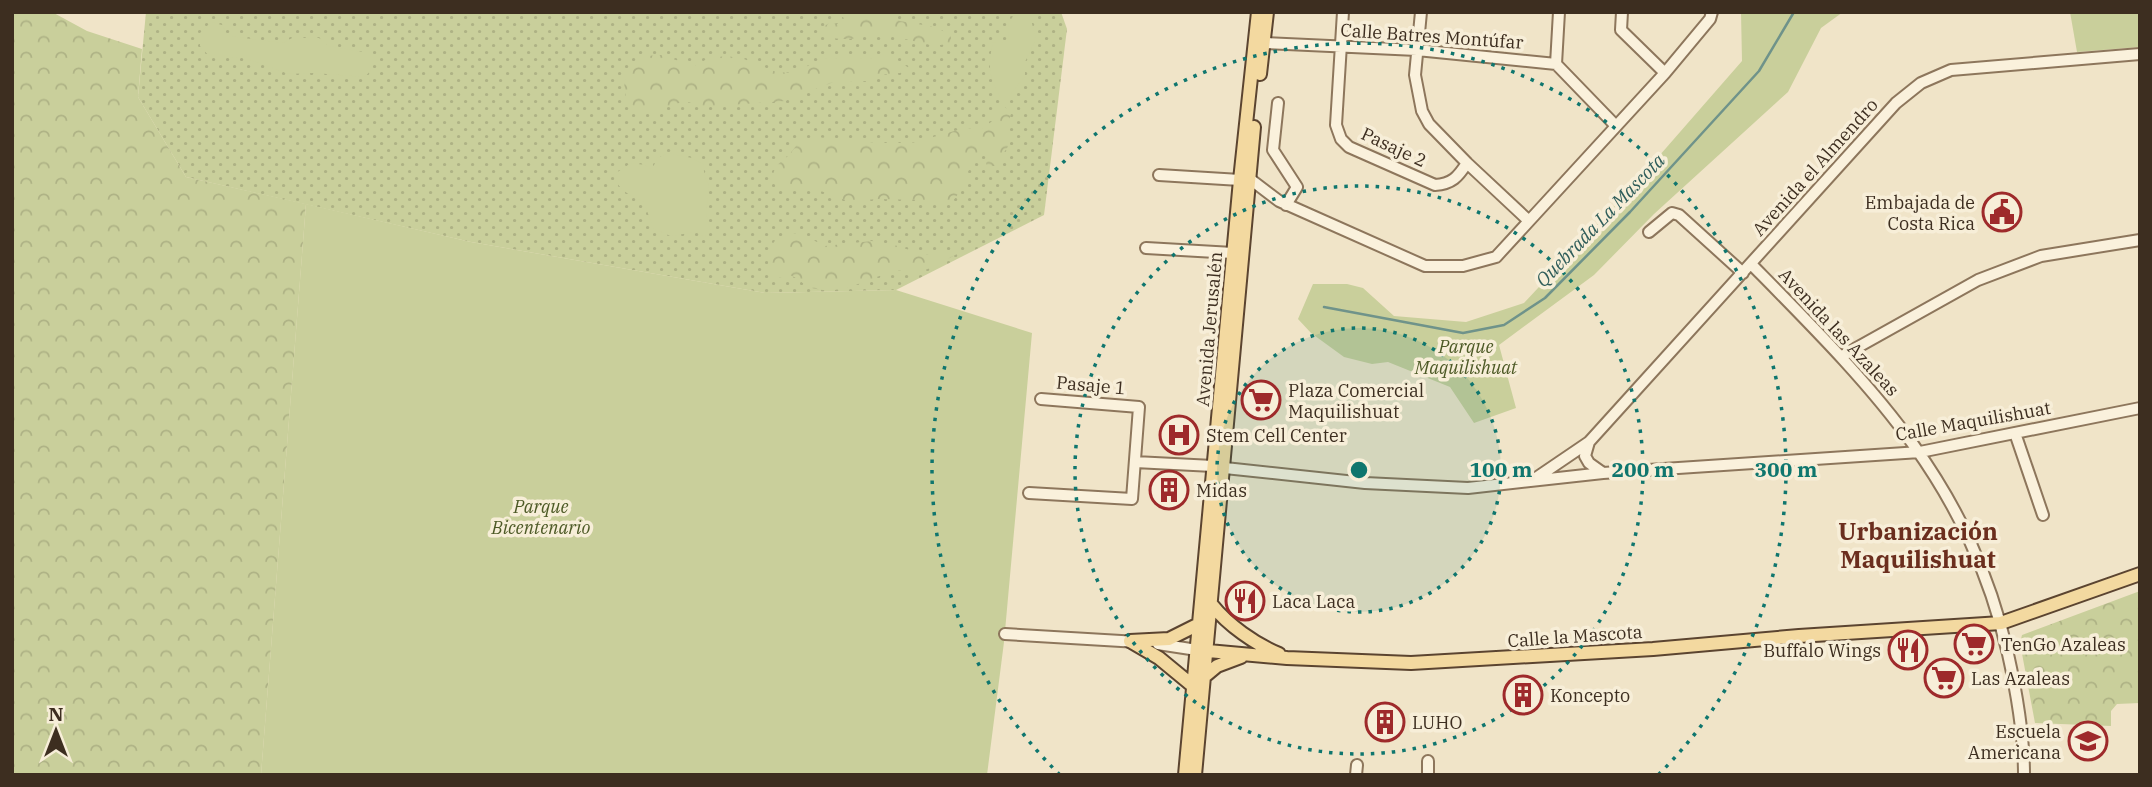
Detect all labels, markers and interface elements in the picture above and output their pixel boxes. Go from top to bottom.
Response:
street label: Calle Batres Montúfar [1340,18,1524,54]
street label: Avenida el Almendro [1747,93,1883,241]
street label: Pasaje 2 [1358,122,1430,172]
water label: Quebrada La Mascota [1530,148,1670,292]
place label: Embajada de Costa Rica [1865,191,1975,235]
public building icon: Embajada de Costa Rica [1981,191,2023,233]
street label: Avenida Jerusalén [1191,251,1227,407]
street label: Avenida las Azaleas [1774,263,1904,401]
park label: Parque Maquilishuat [1414,335,1518,379]
street label: Pasaje 1 [1055,371,1127,399]
supermarket icon: Plaza Comercial Maquilishuat [1240,379,1282,421]
place label: Plaza Comercial Maquilishuat [1288,379,1424,423]
street label: Calle Maquilishuat [1894,396,2052,446]
hospital icon: Stem Cell Center [1158,414,1200,456]
place label: Stem Cell Center [1206,424,1347,447]
text: 100 m [1469,455,1533,483]
text: 200 m [1611,455,1675,483]
text: 300 m [1754,455,1818,483]
centre of rings [1347,458,1371,482]
building icon: Midas [1148,469,1190,511]
place label: Midas [1196,479,1247,502]
park label: Parque Bicentenario [491,495,590,539]
district label: Urbanización Maquilishuat [1838,515,1998,575]
restaurant icon: Laca Laca [1224,580,1266,622]
place label: Laca Laca [1272,590,1356,613]
street label: Calle la Mascota [1507,620,1643,652]
supermarket icon: TenGo Azaleas [1953,623,1995,665]
restaurant icon: Buffalo Wings [1887,629,1929,671]
place label: TenGo Azaleas [2001,633,2126,656]
place label: Buffalo Wings [1763,639,1881,662]
supermarket icon: Las Azaleas [1923,657,1965,699]
place label: Las Azaleas [1971,667,2070,690]
building icon: Koncepto [1502,674,1544,716]
place label: Koncepto [1550,684,1630,707]
north arrow [21,696,91,766]
building icon: LUHO [1364,701,1406,743]
text: N [48,702,64,726]
place label: LUHO [1412,711,1462,734]
place label: Escuela Americana [1968,720,2061,764]
school or university icon: Escuela Americana [2067,720,2109,762]

